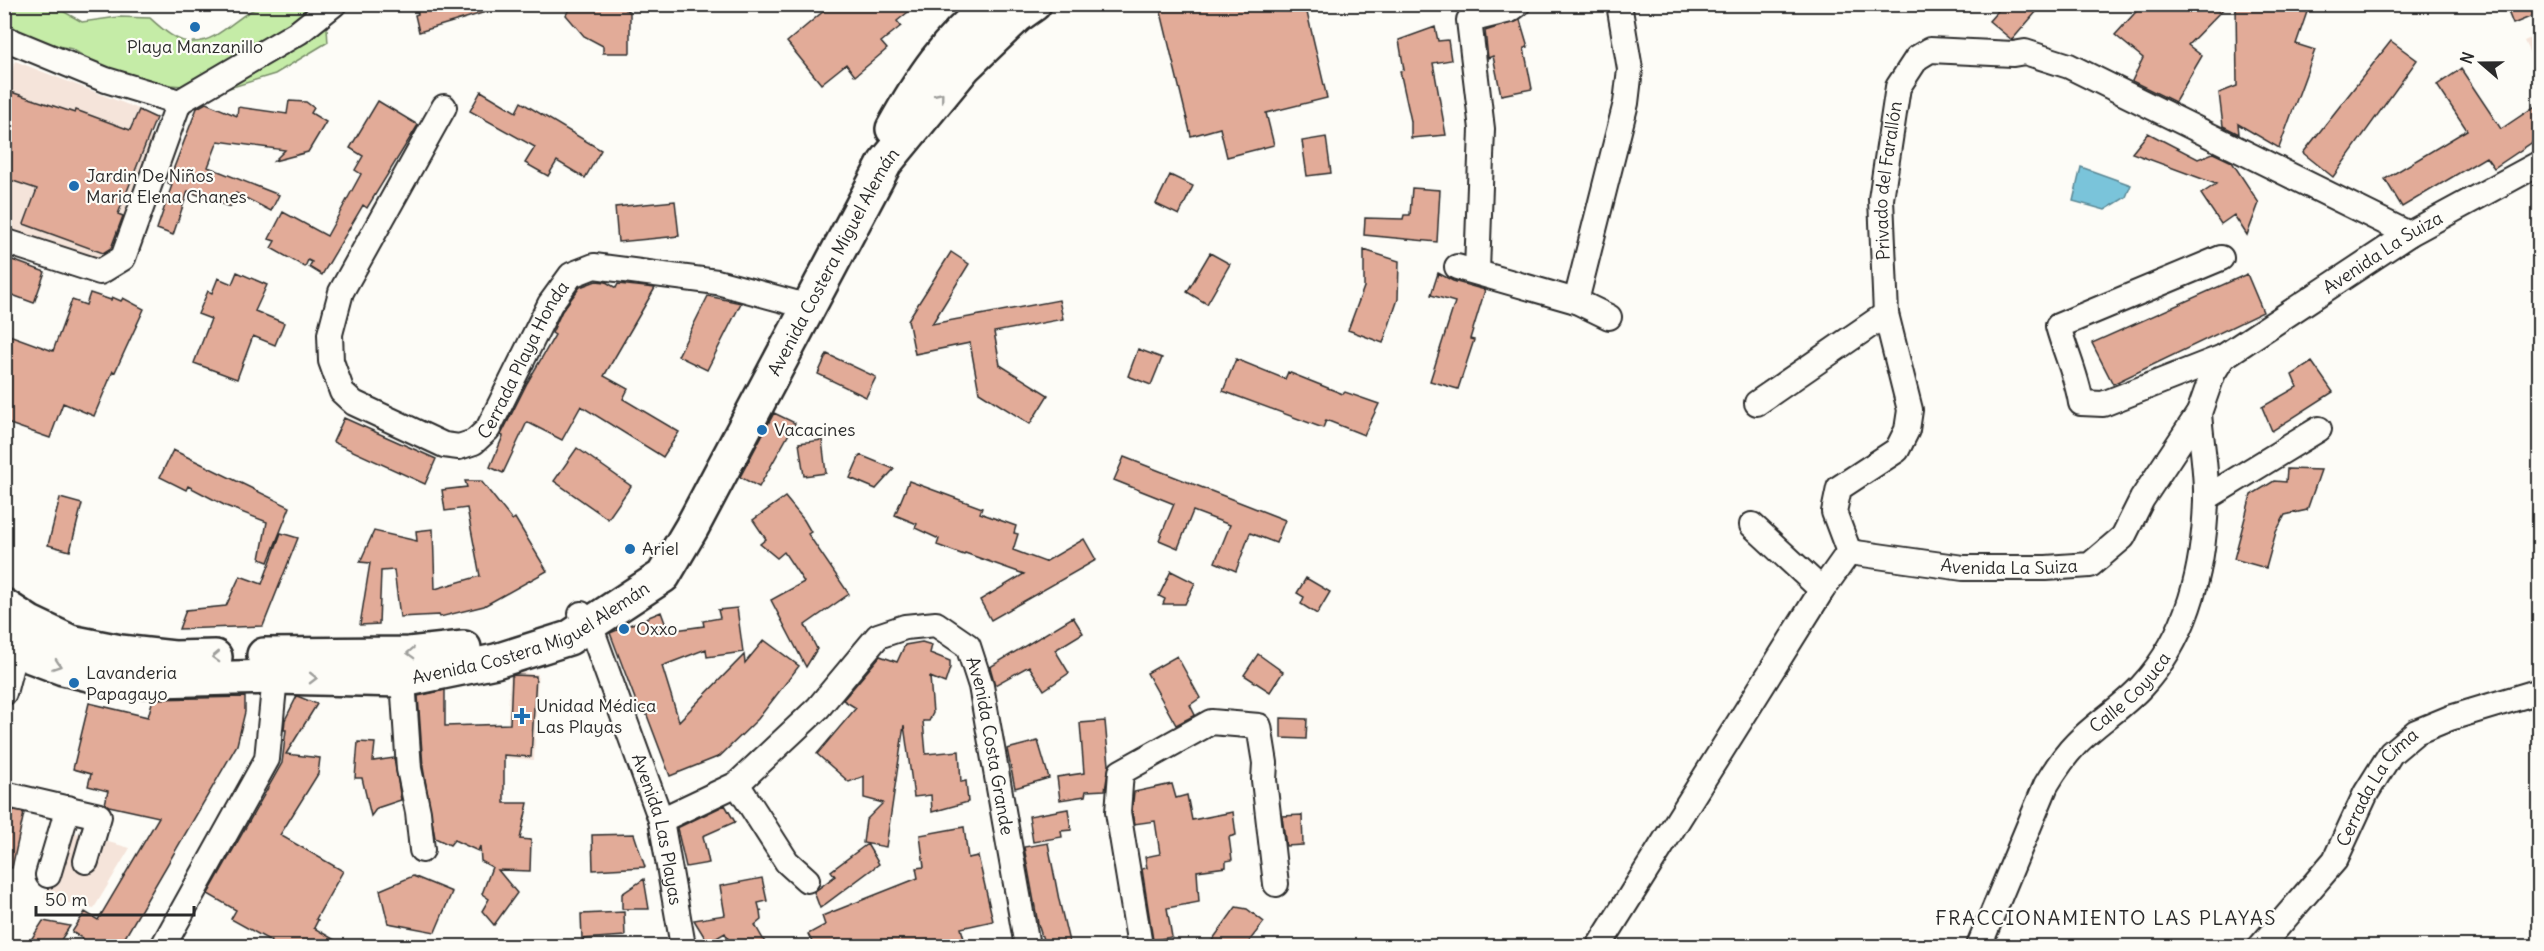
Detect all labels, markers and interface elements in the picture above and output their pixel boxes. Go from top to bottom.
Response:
marker: Playa Manzanillo [188,20,202,34]
north arrow [2451,33,2511,93]
place label: Playa Manzanillo [127,35,263,58]
text: N [2456,49,2478,66]
one-way arrow [933,92,944,103]
street label: Privado del Farallón [1869,99,1907,261]
street label: Avenida Costera Miguel Alemán [762,143,904,380]
place label: Jardin De Niños Maria Elena Chanes [86,164,247,208]
marker: Jardin De Niños Maria Elena Chanes [67,179,81,193]
street label: Avenida La Suiza [2318,206,2446,299]
street label: Cerrada Playa Honda [472,276,574,444]
place label: Vacacines [774,418,855,441]
marker: Vacacines [755,423,769,437]
place label: Ariel [642,537,679,560]
marker: Ariel [623,542,637,556]
street label: Avenida La Suiza [1939,553,2078,579]
street label: Avenida Costera Miguel Alemán [410,576,654,689]
place label: Oxxo [636,617,677,640]
marker: Oxxo [617,622,631,636]
one-way arrow [406,647,415,660]
street label: Calle Coyuca [2084,648,2175,738]
one-way arrow [211,650,220,663]
street label: Avenida Costa Grande [961,654,1019,837]
one-way arrow [51,658,62,671]
place label: Lavanderia Papagayo [86,661,177,705]
one-way arrow [309,672,318,684]
marker: Lavanderia Papagayo [67,676,81,690]
place label: Unidad Médica Las Playas [536,694,656,738]
marker: Unidad Médica Las Playas [513,707,531,725]
street label: Cerrada La Cima [2331,723,2423,850]
street label: Avenida Las Playas [627,750,688,907]
scale bar [36,879,194,917]
text: 50 m [45,888,87,911]
district label: FRACCIONAMIENTO LAS PLAYAS [1935,905,2277,930]

